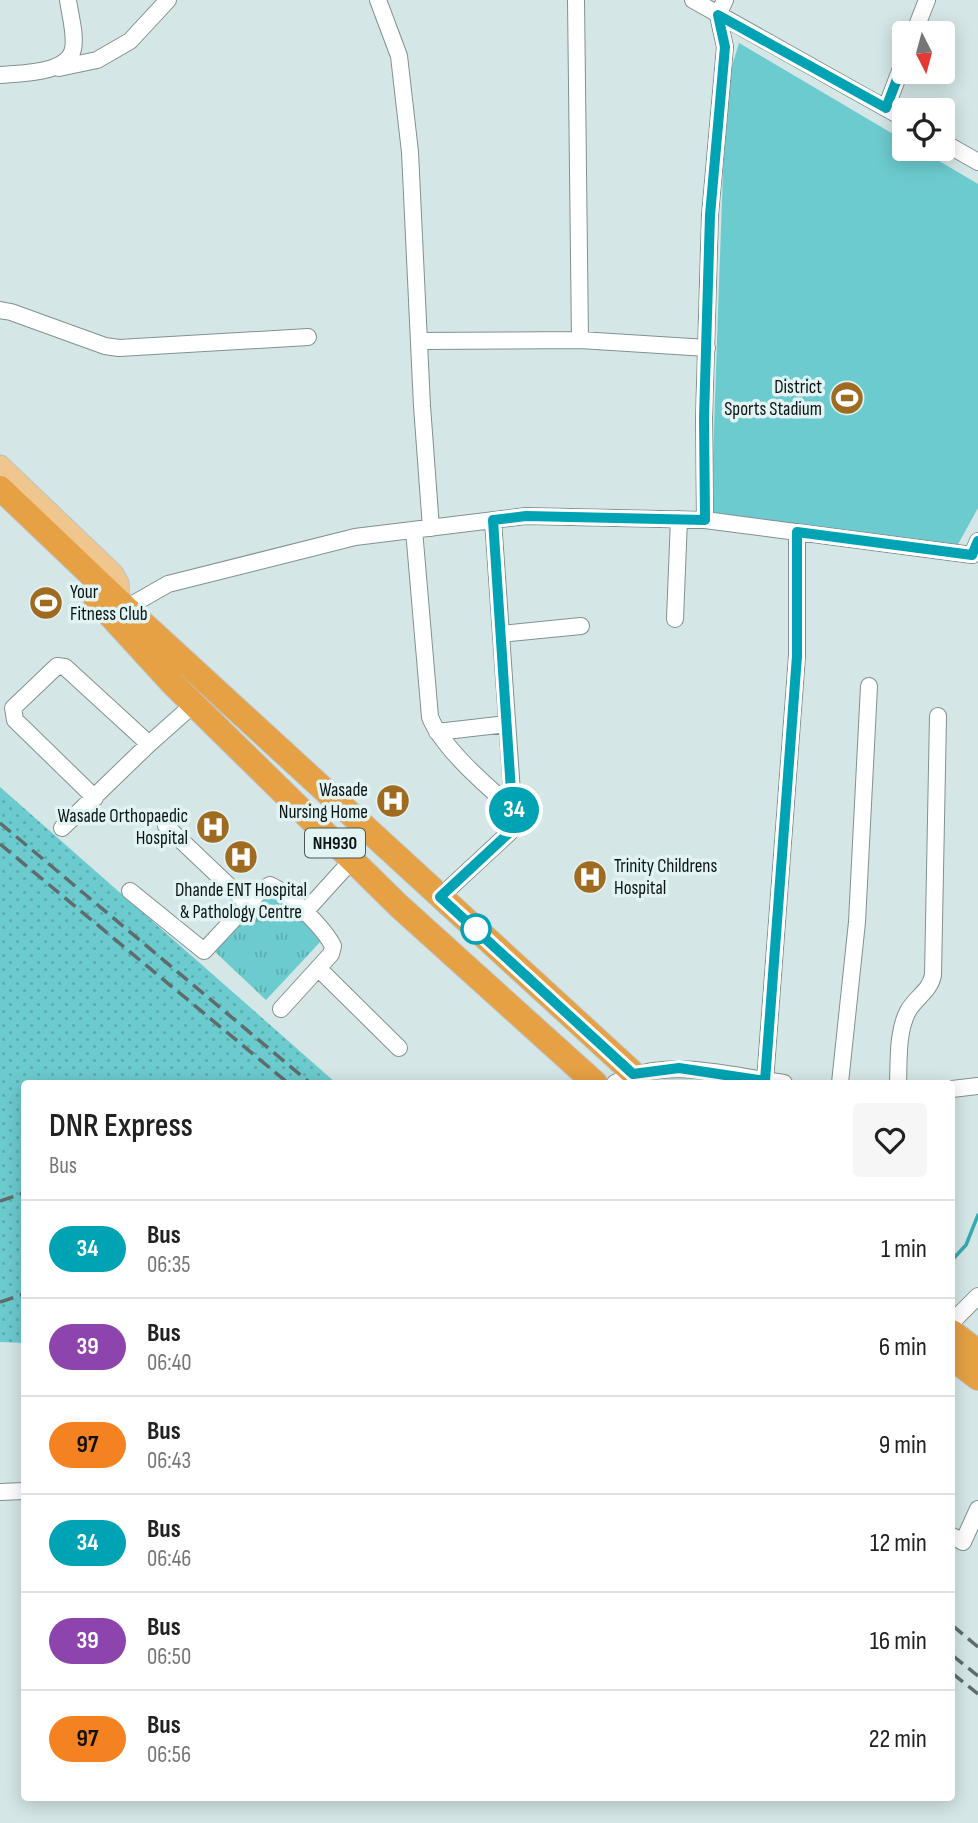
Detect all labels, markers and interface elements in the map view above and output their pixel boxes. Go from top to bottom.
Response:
north arrow [892,21,956,84]
map controls [892,21,955,161]
button: locate [892,98,955,161]
place label: District Sports Stadium [724,376,822,421]
sports icon: District Sports Stadium [828,379,866,417]
place label: Your Fitness Club [70,581,148,626]
sports icon: Your Fitness Club [27,584,65,622]
place label: Wasade Nursing Home [279,779,368,824]
hospital icon: Wasade Nursing Home [374,782,412,820]
line badge: 34 [482,787,546,833]
text: 34 [503,795,525,824]
place label: Wasade Orthopaedic Hospital [57,805,188,850]
hospital icon: Wasade Orthopaedic Hospital [194,808,232,846]
road number: NH930 [305,828,365,858]
hospital icon: Dhande ENT Hospital & Pathology Centre [222,838,260,876]
place label: Trinity Childrens Hospital [614,855,717,900]
hospital icon: Trinity Childrens Hospital [571,858,609,896]
place label: Dhande ENT Hospital & Pathology Centre [175,879,307,924]
unlabelled marker [461,914,491,944]
button: heart [853,1103,927,1177]
text: DNR Express [49,1106,193,1146]
text: Bus [49,1152,77,1180]
text: Bus [147,1220,181,1251]
text: 34 [77,1234,98,1263]
text: 1 min [881,1234,927,1265]
text: 06:35 [147,1251,191,1279]
text: Bus [147,1318,181,1349]
text: 39 [76,1332,99,1361]
text: 6 min [879,1332,927,1363]
text: 06:40 [147,1349,192,1377]
text: Bus [147,1416,181,1447]
text: 97 [77,1430,98,1459]
text: 9 min [879,1430,927,1461]
text: 06:43 [147,1447,191,1475]
text: Bus [147,1514,181,1545]
text: 34 [77,1528,98,1557]
text: 12 min [870,1528,927,1559]
text: 06:46 [147,1545,191,1573]
text: Bus [147,1612,181,1643]
text: 39 [76,1626,99,1655]
text: 16 min [870,1626,927,1657]
text: 06:50 [147,1643,191,1671]
text: Bus [147,1710,181,1741]
text: 97 [77,1724,98,1753]
text: 22 min [869,1724,927,1755]
text: 06:56 [147,1741,191,1769]

